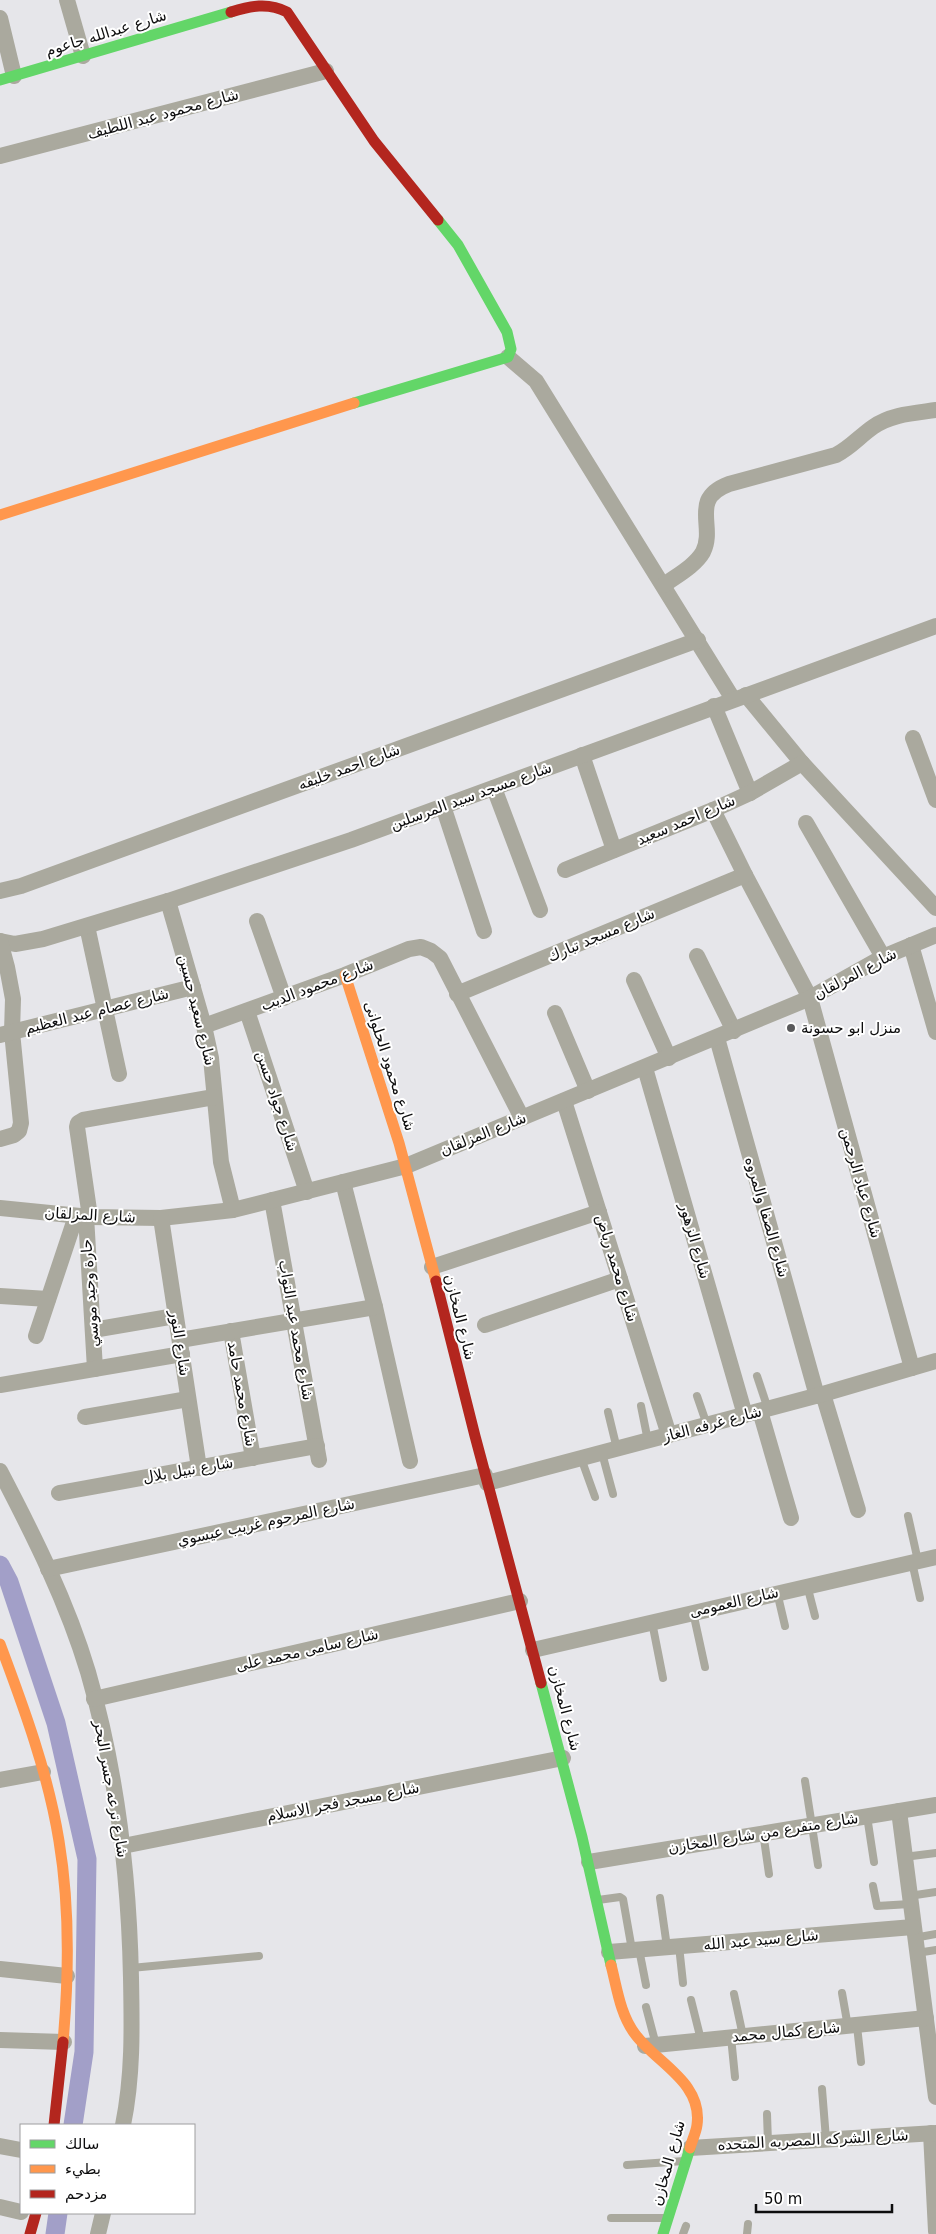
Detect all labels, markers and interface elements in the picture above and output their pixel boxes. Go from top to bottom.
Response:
street label: شارع عبدالله جاعوم [43,6,169,60]
street label: شارع محمود عبد اللطيف [85,85,241,143]
street label: شارع احمد خليفه [296,740,402,794]
street label: شارع مسجد سيد المرسلين [388,758,554,834]
street label: شارع احمد سعيد [634,791,738,849]
street label: شارع مسجد تبارك [545,904,657,966]
street label: شارع المزلقان [810,945,900,1003]
street label: شارع سعيد حسين [175,953,219,1067]
street label: شارع محمود الديب [258,955,376,1015]
street label: شارع عصام عبد العظيم [23,984,171,1038]
street label: شارع محمود الحلوانى [360,999,420,1133]
place label: منزل ابو حسونة [801,1019,901,1037]
marker: منزل ابو حسونة [785,1022,797,1034]
street label: شارع جواد حسن [252,1048,302,1154]
street label: شارع المزلقان [437,1109,529,1159]
street label: شارع عباد الرحمن [837,1126,885,1240]
street label: شارع الصفا والمروه [741,1155,793,1279]
street label: شارع الزهور [675,1200,714,1281]
street label: شارع المزلقان [44,1204,136,1226]
street label: شارع محمد رياض [592,1212,642,1324]
street label: حارة وحيد موسي [77,1238,104,1348]
street label: شارع محمد عبد التواب [275,1258,317,1402]
street label: شارع المخازن [441,1272,479,1362]
street label: شارع النور [166,1308,194,1377]
street label: شارع محمد حامد [224,1340,260,1448]
street label: شارع غرفه الغاز [659,1402,764,1446]
street label: شارع نبيل بلال [141,1453,235,1487]
street label: شارع المرحوم غريب عيسوي [176,1494,357,1551]
street label: شارع العمومى [688,1583,780,1621]
street label: شارع سامى محمد على [234,1625,380,1675]
street label: شارع المخازن [545,1663,585,1753]
street label: شارع ترعه جسر البحر [90,1718,132,1859]
street label: شارع مسجد فجر الاسلام [265,1778,421,1826]
street label: شارع متفرع من شارع المخازن [667,1809,859,1857]
street label: شارع سيد عبد الله [703,1926,819,1954]
street label: شارع كمال محمد [731,2018,841,2046]
street label: شارع المخازن [647,2118,689,2208]
legend [20,2124,195,2214]
street label: شارع الشركه المصريه المتحده [717,2126,909,2154]
text: سالك [65,2135,99,2153]
text: بطيء [65,2160,101,2179]
scale bar [756,2182,892,2214]
text: مزدحم [65,2185,107,2203]
text: 50 m [764,2190,802,2208]

